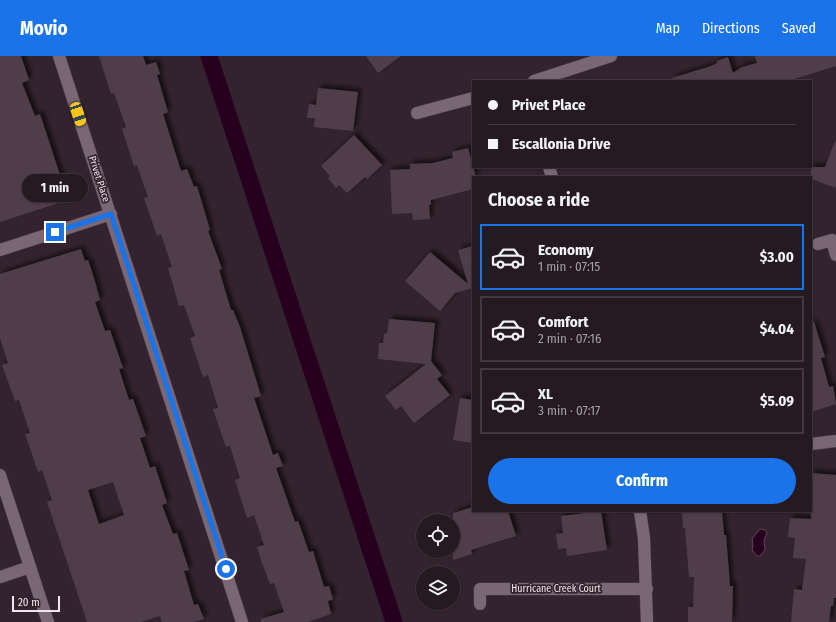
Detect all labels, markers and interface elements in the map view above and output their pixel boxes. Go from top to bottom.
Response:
text: Movio [20,17,68,40]
text: Map [656,20,680,37]
text: Directions [702,20,760,37]
text: Saved [782,20,816,37]
text: Privet Place [512,96,586,114]
car [69,101,87,127]
text: Escallonia Drive [512,135,611,153]
street label: Privet Place [86,154,112,204]
callout: 1 min [22,174,88,202]
text: 1 min [41,180,69,195]
text: Choose a ride [488,189,590,211]
route end [46,223,64,241]
icon: car [490,239,526,275]
text: Economy [538,241,593,259]
text: $3.00 [760,248,794,266]
text: 1 min · 07:15 [538,259,600,274]
icon: car [490,311,526,347]
text: Comfort [538,313,589,331]
text: $4.04 [760,320,794,338]
text: 2 min · 07:16 [538,331,601,346]
icon: car [490,383,526,419]
text: XL [538,385,553,403]
text: $5.09 [760,392,794,410]
text: 3 min · 07:17 [538,403,600,418]
button: Confirm [488,458,796,504]
map controls [416,514,460,610]
button: locate [416,514,460,558]
route start [217,560,235,578]
button: layers [416,566,460,610]
street label: Hurricane Creek Court [511,583,602,595]
scale bar [12,594,60,613]
text: 20 m [18,596,40,609]

